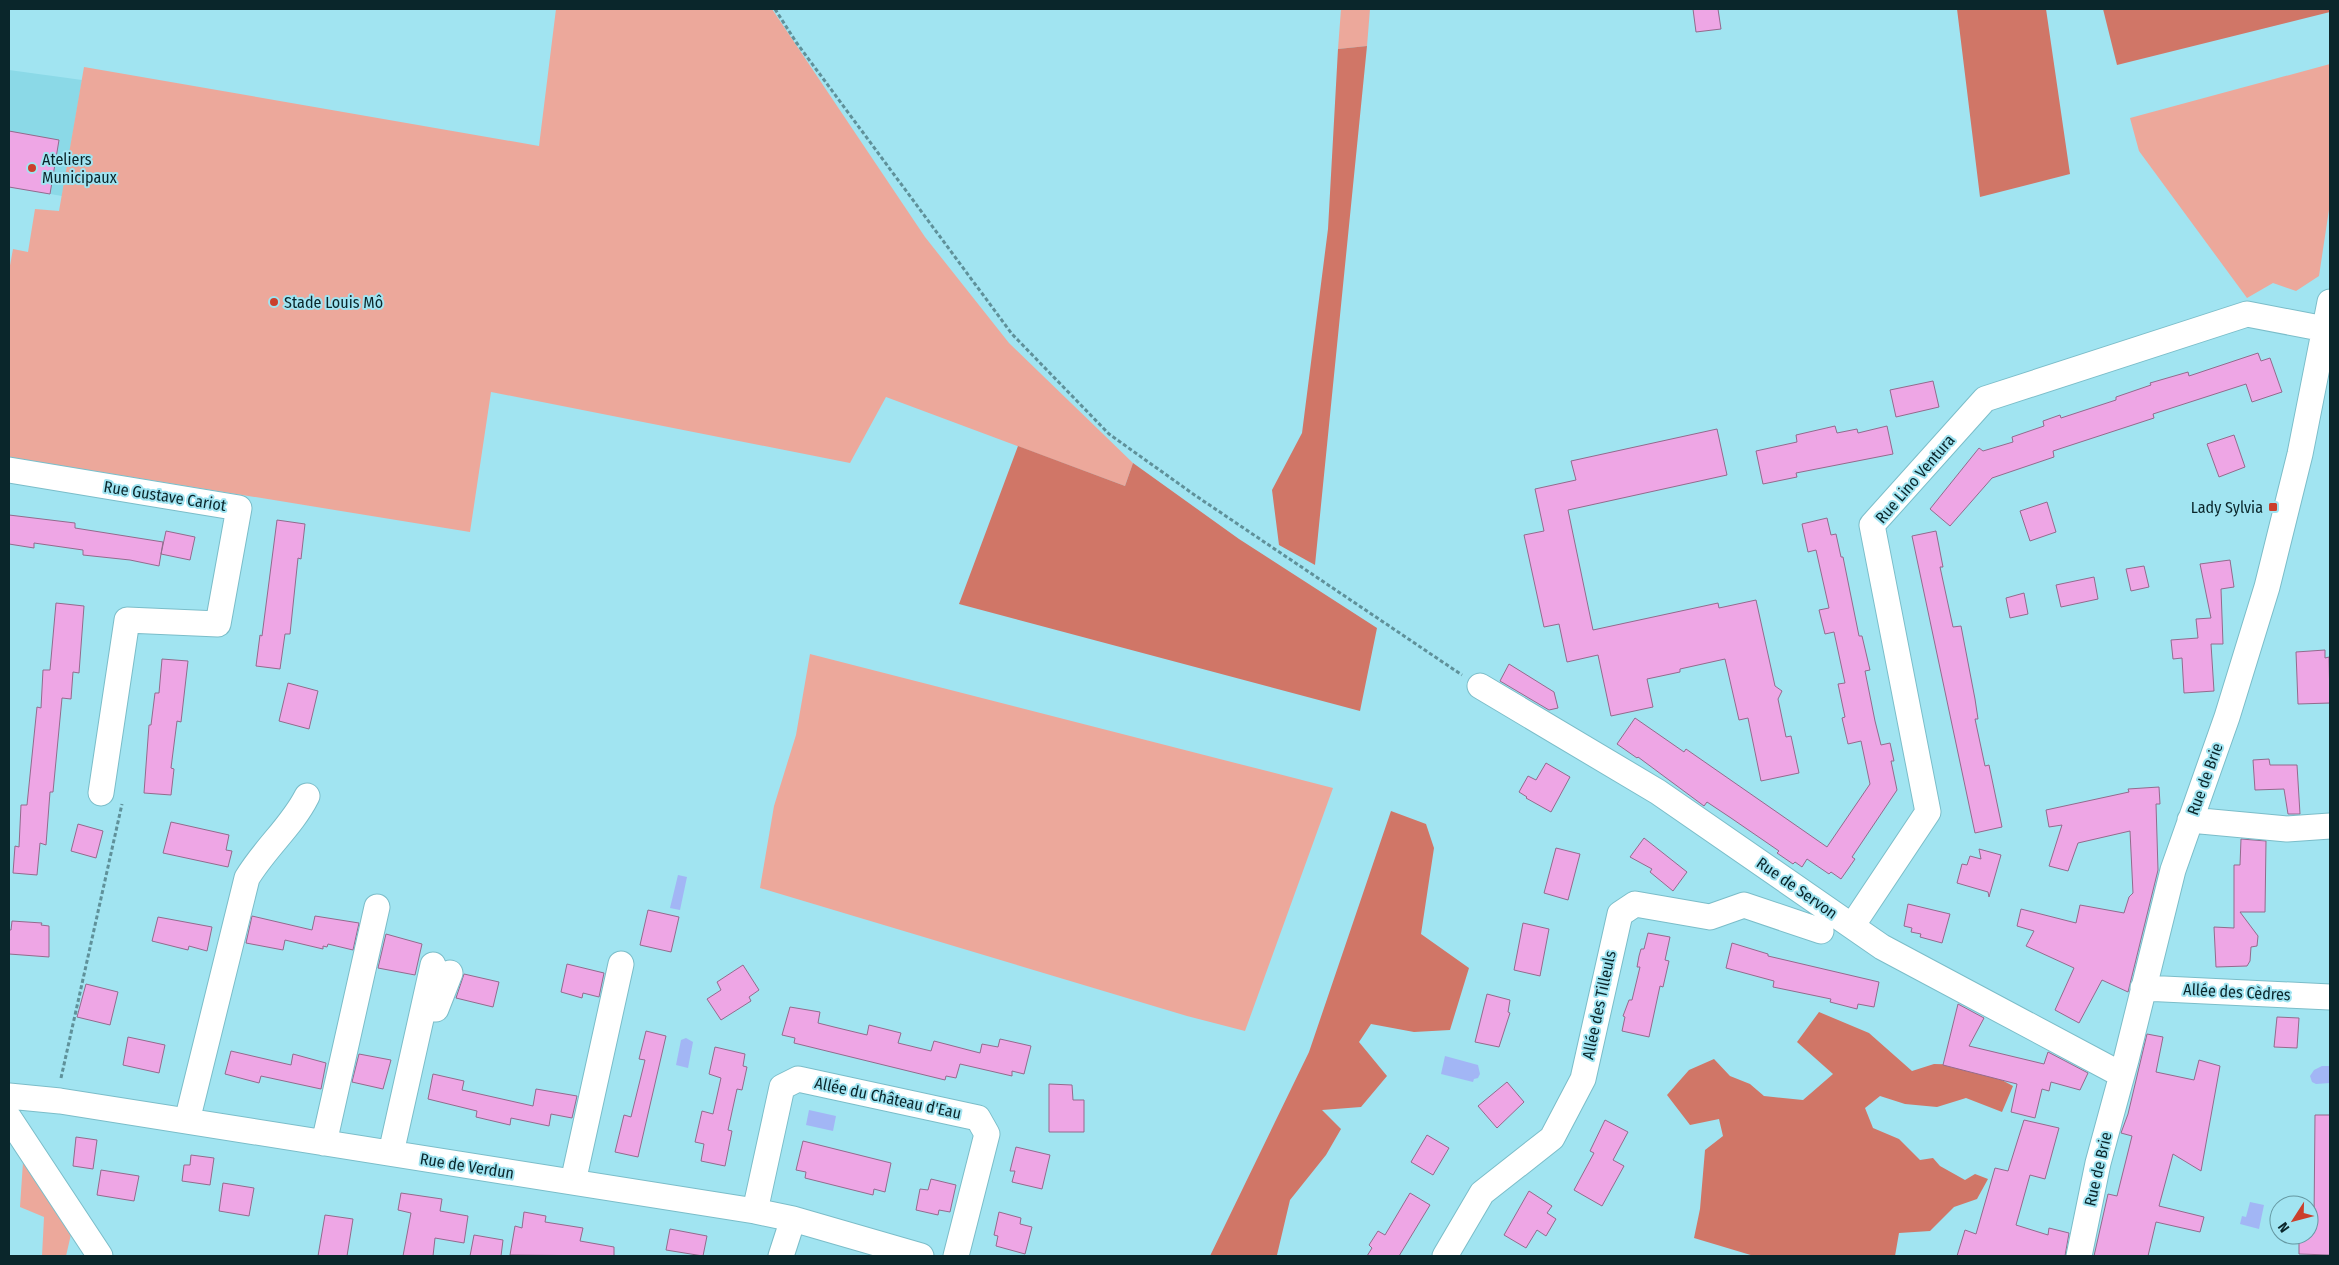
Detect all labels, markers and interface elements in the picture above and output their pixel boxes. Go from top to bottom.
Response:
place label: Ateliers Municipaux [42,150,117,187]
marker: Ateliers Municipaux [26,162,38,174]
place label: Stade Louis Mô [284,293,383,312]
marker: Stade Louis Mô [268,296,280,308]
street label: Rue Lino Ventura [1871,431,1959,527]
street label: Rue Gustave Cariot [102,477,228,515]
place label: Lady Sylvia [2191,498,2263,517]
marker: Lady Sylvia [2267,501,2279,513]
street label: Rue de Brie [2183,740,2227,818]
street label: Rue de Servon [1753,853,1841,923]
street label: Allée des Tilleuls [1578,949,1620,1061]
street label: Allée des Cèdres [2183,980,2291,1004]
street label: Allée du Château d'Eau [813,1073,963,1123]
street label: Rue de Brie [2080,1130,2116,1208]
street label: Rue de Verdun [419,1149,515,1183]
north arrow [2269,1195,2319,1245]
text: N [2275,1219,2293,1236]

